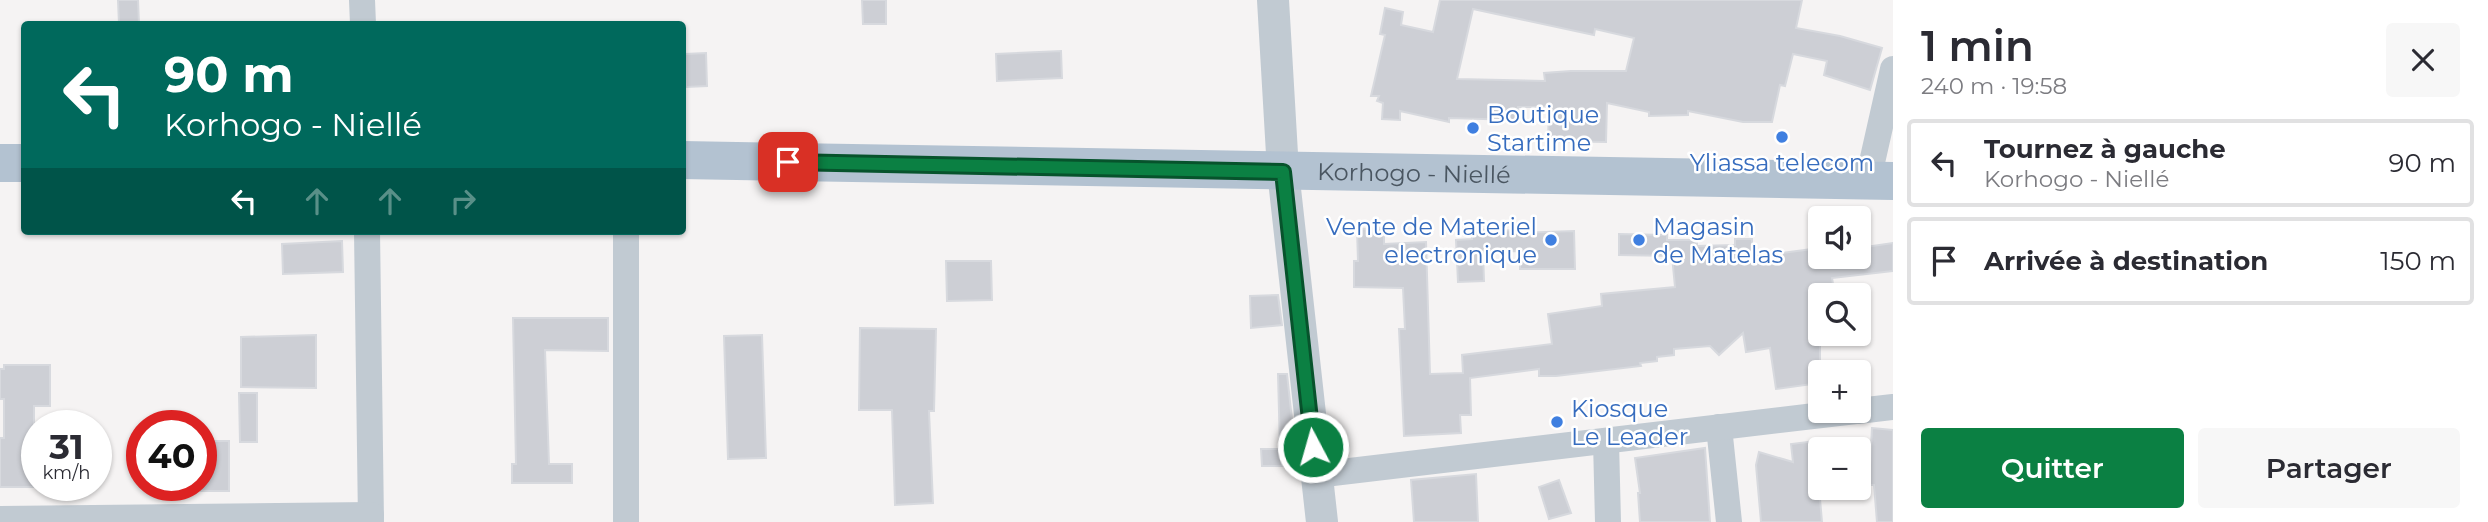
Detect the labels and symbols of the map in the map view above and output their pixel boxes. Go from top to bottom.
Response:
place label: Boutique Startime [1487,100,1599,157]
marker: Boutique Startime [1465,120,1481,136]
marker: Yliassa telecom [1774,129,1790,145]
pin [758,132,818,192]
place label: Yliassa telecom [1690,148,1874,177]
street label: Korhogo - Niellé [1317,157,1511,189]
place label: Vente de Materiel electronique [1326,212,1537,269]
place label: Magasin de Matelas [1653,212,1783,269]
marker: Vente de Materiel electronique [1543,232,1559,248]
marker: Magasin de Matelas [1631,232,1647,248]
place label: Kiosque Le Leader [1571,394,1688,451]
speed limit sign: 40 [126,410,217,501]
position arrow [1276,410,1350,484]
marker: Kiosque Le Leader [1549,414,1565,430]

